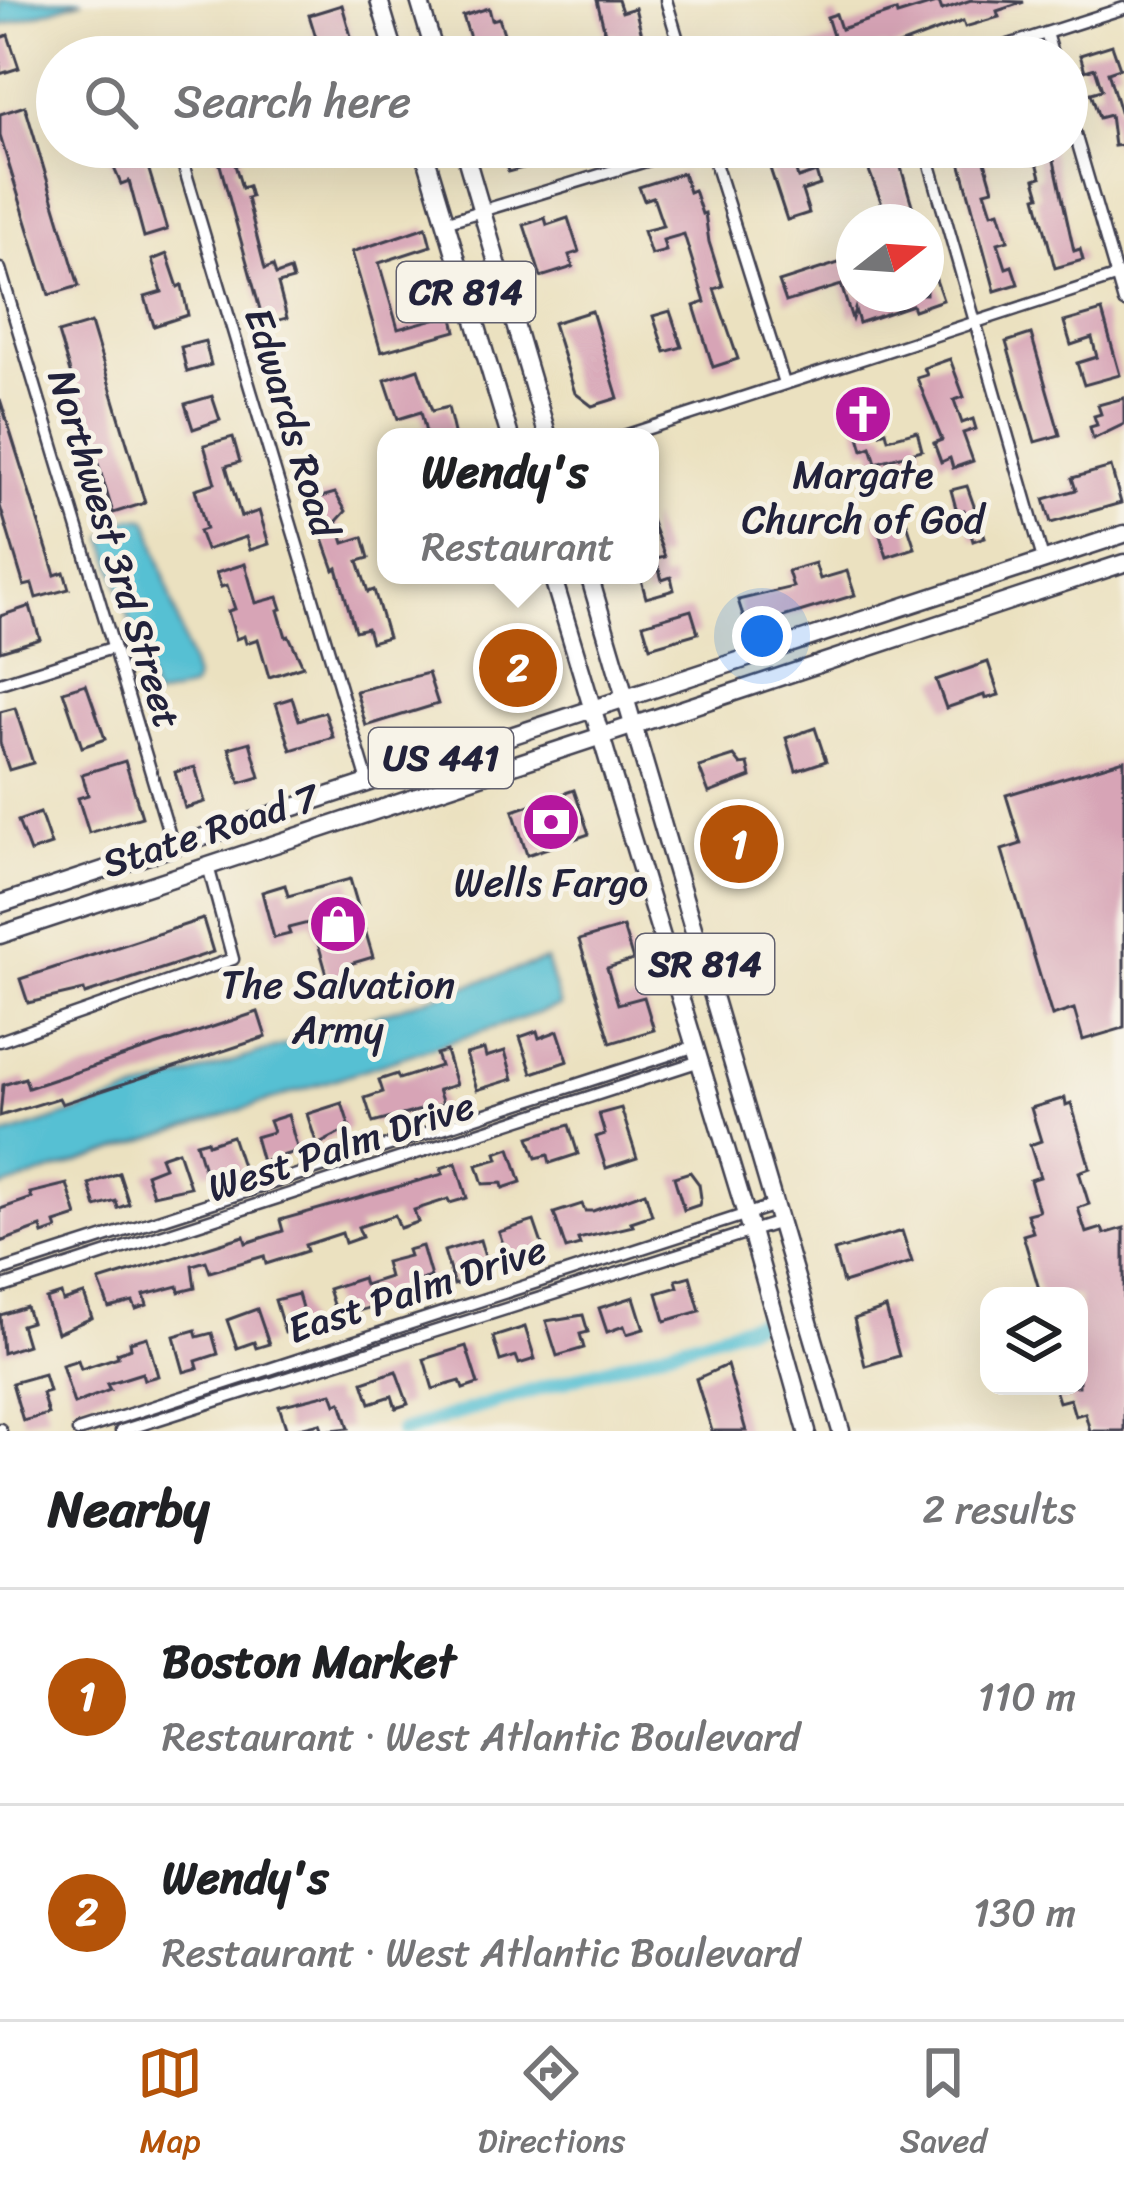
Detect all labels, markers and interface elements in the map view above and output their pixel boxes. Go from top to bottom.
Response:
search box [36,36,1088,168]
text: Search here [174,62,411,142]
icon: search [78,69,144,135]
north arrow [836,204,944,312]
road number: CR 814 [397,262,535,322]
street label: Edwards Road [224,299,360,548]
street label: Northwest 3rd Street [28,361,202,737]
church icon: Margate Church of God [832,383,894,445]
popup [377,428,659,584]
text: Wendy's [422,432,588,512]
place label: Margate Church of God [742,440,987,554]
text: Restaurant [422,512,614,581]
your location [732,606,792,666]
pin: 2 [479,623,557,713]
road number: US 441 [369,728,513,788]
street label: State Road 7 [93,762,330,897]
bank icon: Wells Fargo [520,791,582,853]
pin: 1 [700,799,778,889]
place label: Wells Fargo [454,848,648,917]
shop icon: The Salvation Army [307,893,369,955]
road number: SR 814 [636,934,774,994]
place label: The Salvation Army [221,950,455,1064]
street label: West Palm Drive [199,1070,483,1222]
street label: East Palm Drive [278,1215,556,1363]
map controls [980,1287,1088,1395]
button: layers [980,1287,1088,1395]
text: Nearby [48,1464,209,1554]
text: 2 results [922,1475,1076,1544]
text: Boston Market [162,1622,456,1702]
text: 1 [79,1662,95,1731]
text: 110 m [978,1662,1076,1731]
text: Restaurant · West Atlantic Boulevard [162,1702,800,1771]
text: Wendy's [162,1838,328,1918]
text: 2 [76,1878,98,1947]
text: 130 m [973,1878,1076,1947]
text: Restaurant · West Atlantic Boulevard [162,1918,800,1987]
tab: Map [137,2040,203,2170]
tab: Directions [478,2040,625,2170]
tab: Saved [900,2040,987,2170]

